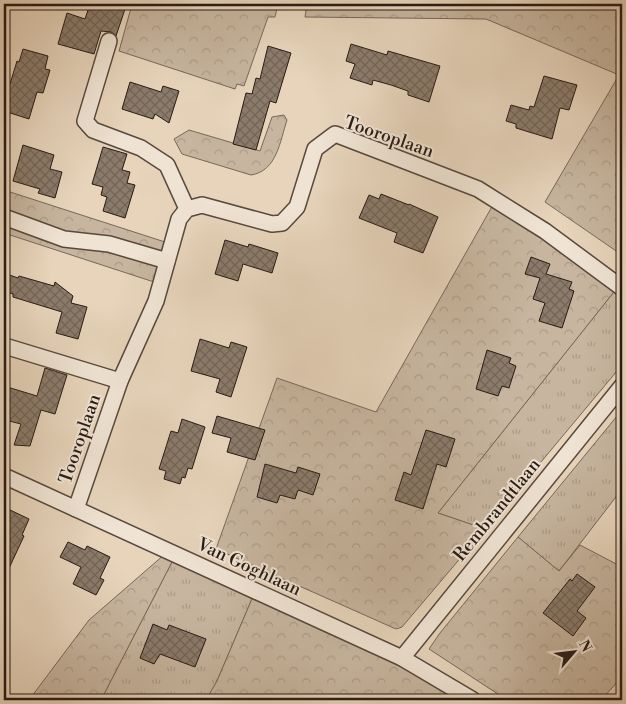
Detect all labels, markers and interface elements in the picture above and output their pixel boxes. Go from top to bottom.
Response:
street label: Tooroplaan [341,111,437,163]
street label: Tooroplaan [54,391,106,487]
street label: Rembrandtlaan [448,454,546,566]
street label: Van Goghlaan [192,532,305,601]
north arrow [548,626,598,676]
text: N [574,637,595,655]

